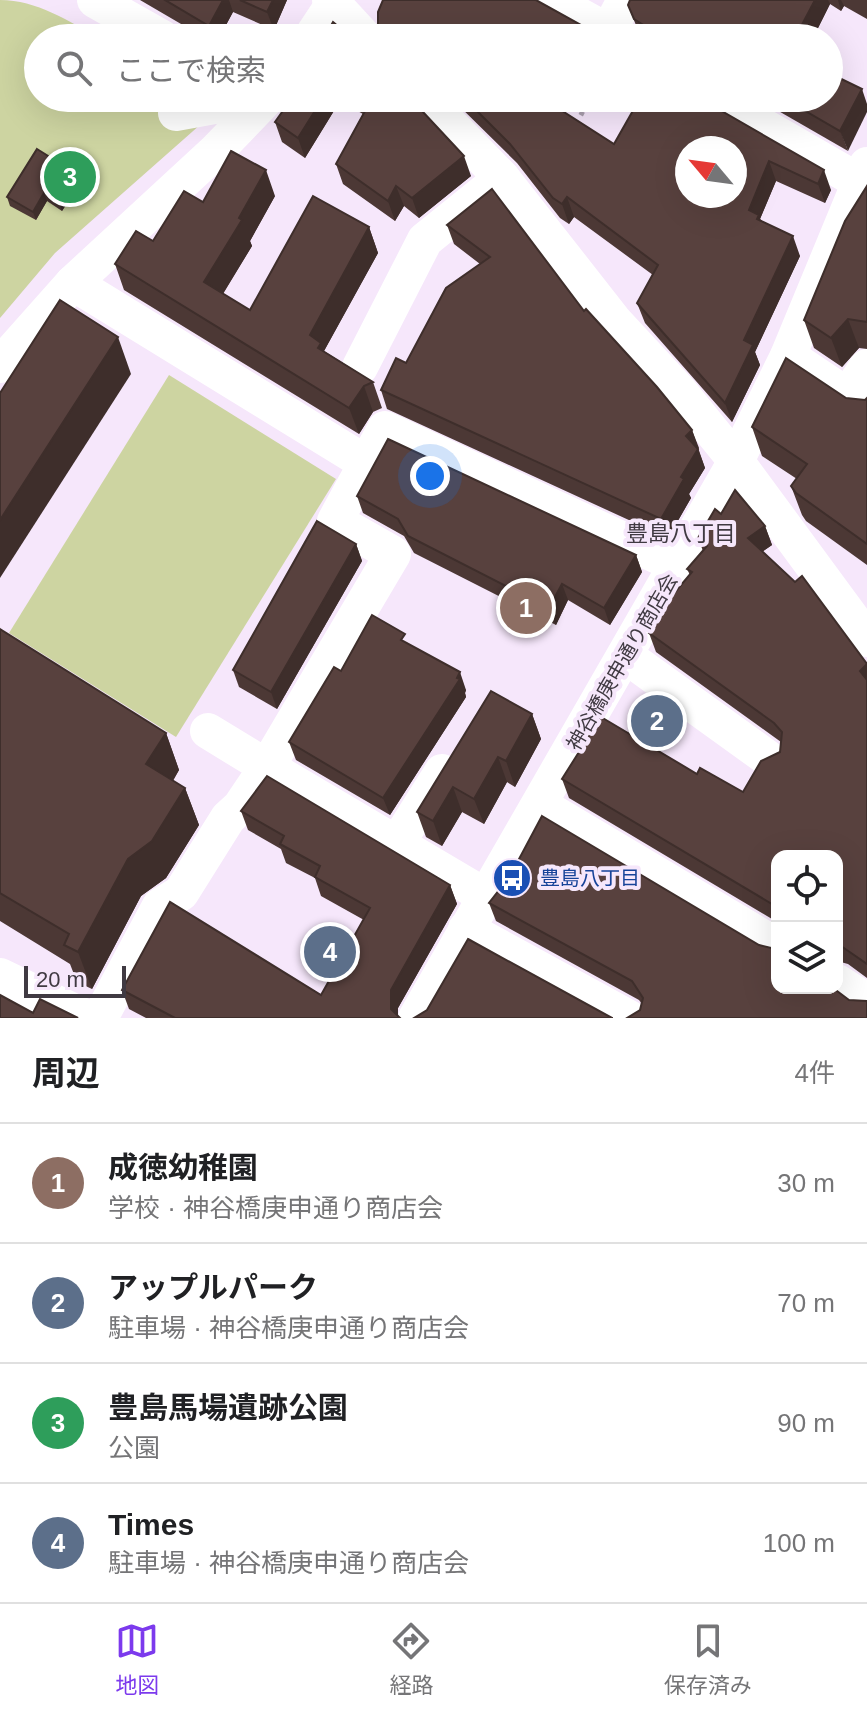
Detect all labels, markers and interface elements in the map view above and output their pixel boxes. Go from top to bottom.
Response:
search box [24,24,843,112]
icon: search [52,46,96,90]
text: ここで検索 [116,54,266,87]
north arrow [675,136,747,208]
pin: 3 [44,147,96,207]
your location [410,456,450,496]
district label: 豊島八丁目 [626,521,736,546]
street label: 神谷橋庚申通り商店会 [562,570,682,754]
pin: 1 [500,578,552,638]
pin: 2 [631,691,683,751]
map controls [771,850,843,994]
button: locate [771,850,843,922]
bus stop icon: 豊島八丁目 [491,857,533,899]
place label: 豊島八丁目 [540,867,640,889]
pin: 4 [304,922,356,982]
button: layers [771,922,843,994]
scale bar [24,962,126,998]
text: 20 m [36,967,85,992]
text: 周辺 [32,1054,100,1092]
text: 4件 [795,1058,835,1088]
text: 成徳幼稚園 [108,1151,258,1184]
text: 1 [51,1168,65,1198]
text: 30 m [777,1168,835,1198]
text: 学校 · 神谷橋庚申通り商店会 [108,1193,443,1223]
text: アップルパーク [108,1271,318,1304]
text: 2 [51,1288,65,1318]
text: 70 m [777,1288,835,1318]
text: 駐車場 · 神谷橋庚申通り商店会 [108,1313,469,1343]
text: 豊島馬場遺跡公園 [108,1391,348,1424]
text: 3 [51,1408,65,1438]
text: 90 m [777,1408,835,1438]
text: 公園 [108,1433,160,1463]
text: Times [108,1508,194,1541]
text: 4 [51,1528,65,1558]
text: 100 m [763,1528,835,1558]
text: 駐車場 · 神谷橋庚申通り商店会 [108,1548,469,1578]
tab: 地図 [115,1619,159,1699]
tab: 経路 [389,1619,434,1699]
tab: 保存済み [664,1619,752,1699]

